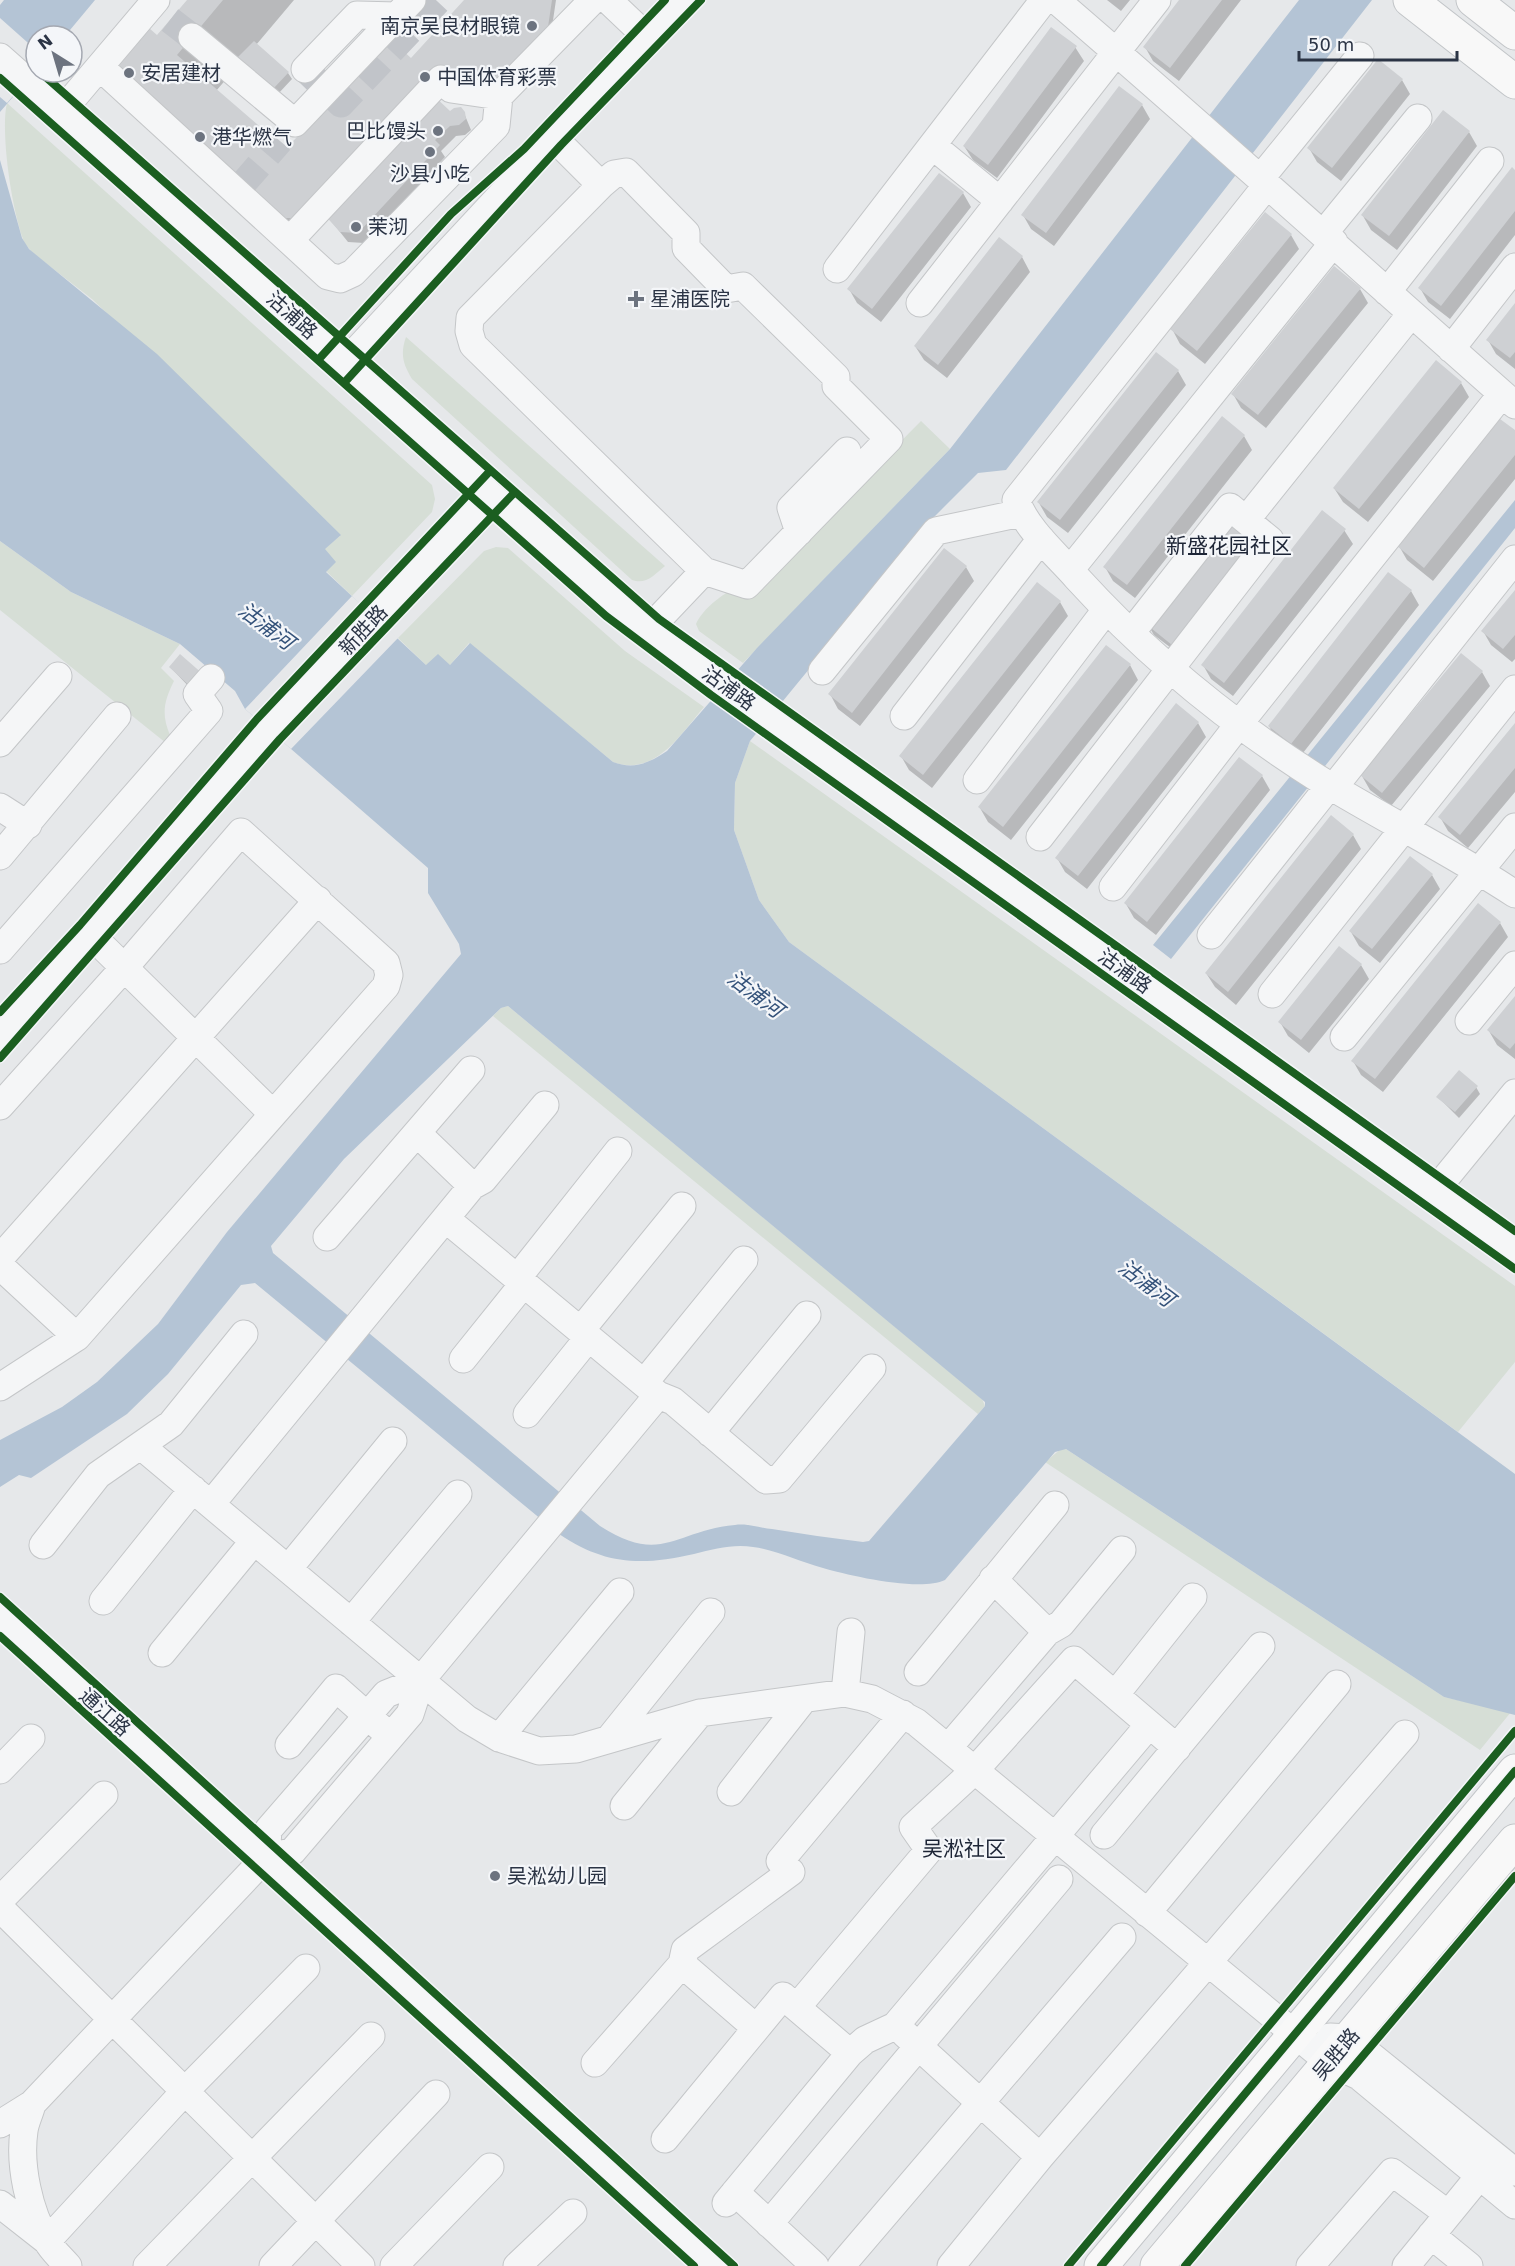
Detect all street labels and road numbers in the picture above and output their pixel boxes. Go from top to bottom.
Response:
street label: 沽浦路 [262,286,322,344]
street label: 新胜路 [334,600,392,660]
street label: 沽浦路 [698,661,760,715]
street label: 沽浦路 [1094,944,1156,998]
street label: 通江路 [75,1683,135,1741]
street label: 吴胜路 [1308,2023,1364,2085]

